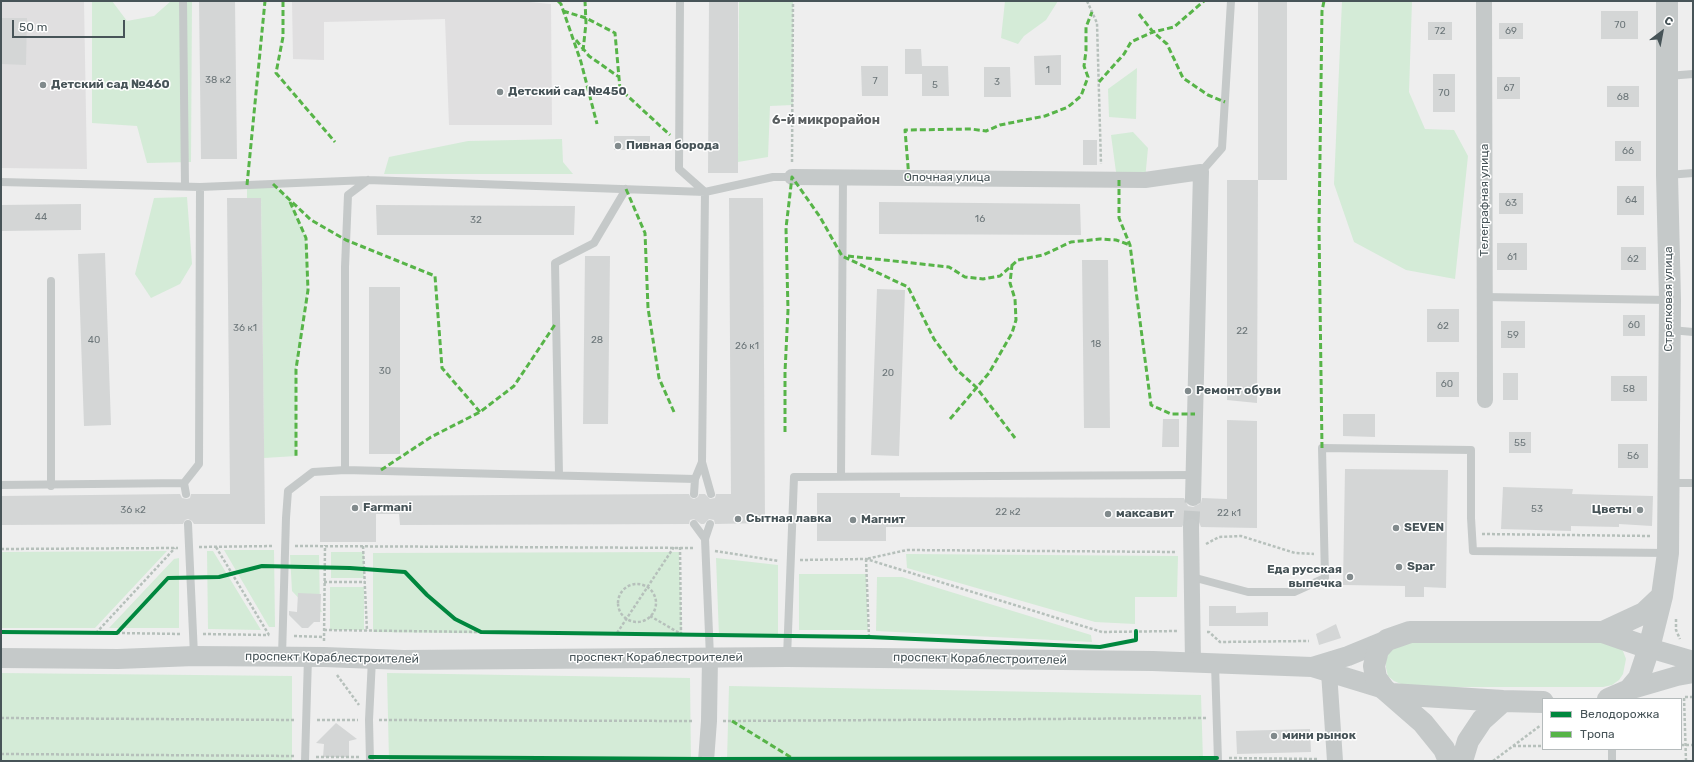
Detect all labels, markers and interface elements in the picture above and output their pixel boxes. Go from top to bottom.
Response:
scale bar [14,12,127,38]
north arrow [1642,12,1682,52]
text: С [1662,14,1675,29]
house number: 70 [1614,19,1626,31]
text: 50 m [19,20,47,34]
house number: 72 [1435,25,1445,37]
house number: 69 [1505,25,1517,37]
house number: 1 [1046,64,1050,76]
house number: 38 к2 [205,74,231,86]
house number: 7 [872,75,878,87]
house number: 3 [994,76,1000,88]
place label: Детский сад №460 [51,78,170,92]
house number: 5 [932,79,938,91]
marker: Детский сад №460 [38,80,48,90]
house number: 67 [1504,82,1514,94]
place label: Детский сад №450 [508,85,627,99]
marker: Детский сад №450 [495,87,505,97]
house number: 70 [1438,87,1450,99]
house number: 68 [1617,91,1629,103]
district label: 6-й микрорайон [772,112,880,128]
place label: Пивная борода [626,139,719,153]
marker: Пивная борода [613,141,623,151]
street label: Телеграфная улица [1478,144,1492,256]
house number: 66 [1622,145,1634,157]
street label: Опочная улица [904,171,990,185]
house number: 64 [1625,194,1637,206]
house number: 63 [1505,197,1517,209]
house number: 44 [35,211,47,223]
house number: 16 [975,213,985,225]
house number: 32 [470,214,482,226]
street label: Стрелковая улица [1662,246,1676,352]
house number: 61 [1507,251,1517,263]
house number: 62 [1627,253,1639,265]
house number: 60 [1628,319,1640,331]
house number: 62 [1437,320,1449,332]
house number: 36 к1 [233,322,257,334]
house number: 22 [1236,325,1248,337]
house number: 59 [1507,329,1519,341]
house number: 40 [88,334,100,346]
house number: 28 [591,334,603,346]
house number: 18 [1091,338,1101,350]
house number: 26 к1 [735,340,759,352]
house number: 30 [379,365,391,377]
house number: 20 [882,367,894,379]
house number: 60 [1441,378,1453,390]
house number: 58 [1623,383,1635,395]
place label: Ремонт обуви [1196,384,1281,398]
marker: Ремонт обуви [1183,386,1193,396]
house number: 55 [1514,437,1526,449]
house number: 56 [1627,450,1639,462]
place label: Farmani [363,501,412,515]
marker: Farmani [350,503,360,513]
house number: 53 [1531,503,1543,515]
place label: Цветы [1592,503,1632,517]
house number: 36 к2 [120,504,146,516]
marker: Цветы [1635,505,1645,515]
house number: 22 к2 [995,506,1021,518]
place label: максавит [1116,507,1174,521]
house number: 22 к1 [1217,507,1241,519]
marker: максавит [1103,509,1113,519]
place label: Сытная лавка [746,512,832,526]
place label: Магнит [861,513,905,527]
marker: Сытная лавка [733,514,743,524]
marker: Магнит [848,515,858,525]
place label: SEVEN [1404,521,1444,535]
marker: SEVEN [1391,523,1401,533]
place label: Spar [1407,560,1435,574]
marker: Spar [1394,562,1404,572]
place label: Еда русская выпечка [1267,563,1342,591]
marker: Еда русская выпечка [1345,572,1355,582]
street label: проспект Кораблестроителей [245,649,419,667]
street label: проспект Кораблестроителей [893,650,1067,668]
street label: проспект Кораблестроителей [569,651,743,665]
legend [1542,698,1682,750]
text: Велодорожка [1580,707,1659,721]
text: Тропа [1580,727,1615,741]
place label: мини рынок [1282,729,1356,743]
marker: мини рынок [1269,731,1279,741]

